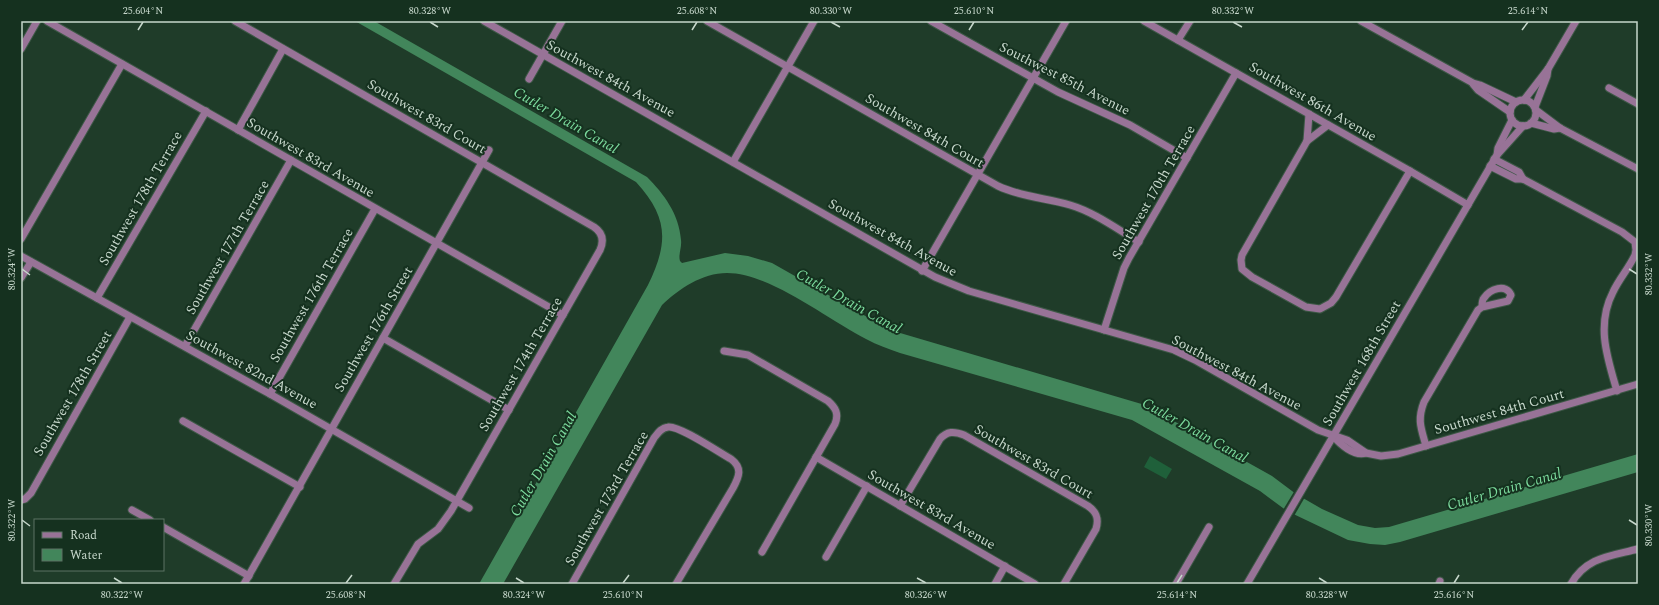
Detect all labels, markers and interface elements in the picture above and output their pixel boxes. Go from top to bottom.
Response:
text: 25.604°N [123,3,163,19]
text: 80.328°W [409,3,451,19]
text: 25.608°N [677,3,717,19]
text: 80.330°W [810,3,852,19]
text: 25.610°N [954,3,994,19]
text: 80.332°W [1212,3,1254,19]
text: 25.614°N [1508,3,1548,19]
street label: Southwest 84th Avenue [542,34,679,123]
street label: Southwest 85th Avenue [996,36,1134,121]
street label: Southwest 86th Avenue [1245,56,1381,147]
street label: Southwest 83rd Court [363,74,490,159]
water label: Cutler Drain Canal [509,81,623,160]
street label: Southwest 84th Court [861,88,988,173]
street label: Southwest 83rd Avenue [243,112,379,203]
street label: Southwest 170th Terrace [1106,121,1201,264]
street label: Southwest 178th Terrace [93,127,188,270]
street label: Southwest 177th Terrace [180,176,275,319]
street label: Southwest 84th Avenue [824,193,961,282]
street label: Southwest 176th Terrace [264,224,359,367]
text: 80.324°W [4,248,20,290]
text: 80.332°W [1641,253,1657,295]
street label: Southwest 176th Street [329,262,418,396]
water label: Cutler Drain Canal [792,263,906,340]
street label: Southwest 174th Terrace [473,293,568,436]
street label: Southwest 168th Street [1317,296,1406,430]
street label: Southwest 82nd Avenue [182,325,322,414]
street label: Southwest 178th Street [28,326,117,460]
street label: Southwest 84th Avenue [1168,329,1306,416]
street label: Southwest 84th Court [1432,383,1567,440]
water label: Cutler Drain Canal [1138,392,1252,469]
water label: Cutler Drain Canal [504,407,583,521]
street label: Southwest 83rd Court [970,419,1097,504]
street label: Southwest 173rd Terrace [559,427,654,570]
water label: Cutler Drain Canal [1444,462,1564,517]
street label: Southwest 83rd Avenue [864,464,1000,555]
text: 80.322°W [4,499,20,541]
text: 80.330°W [1641,504,1657,546]
legend [34,519,164,571]
text: Road [70,526,97,545]
text: Water [70,546,102,565]
text: 80.322°W [101,587,143,603]
text: 25.608°N [326,587,366,603]
text: 80.324°W [503,587,545,603]
text: 25.610°N [603,587,643,603]
text: 80.326°W [905,587,947,603]
text: 25.614°N [1157,587,1197,603]
text: 80.328°W [1306,587,1348,603]
text: 25.616°N [1434,587,1474,603]

